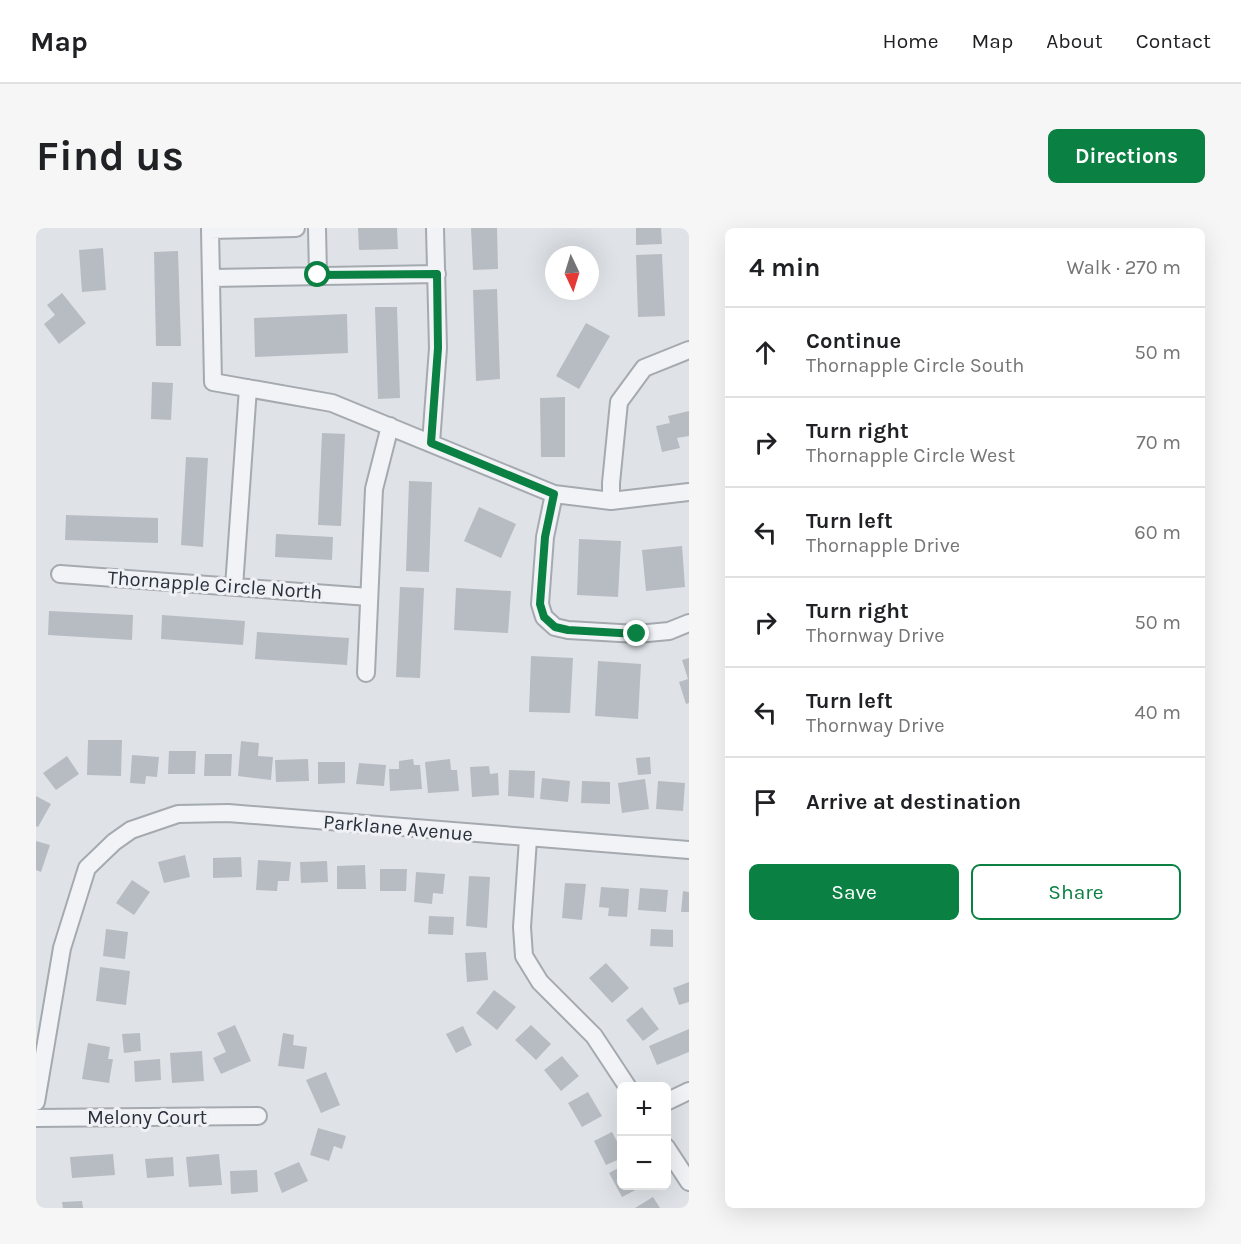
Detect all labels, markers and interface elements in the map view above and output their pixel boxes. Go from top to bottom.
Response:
text: Map [30,25,88,58]
text: Home [883,29,939,53]
text: Map [972,29,1013,53]
text: About [1046,29,1103,53]
text: Contact [1136,29,1211,53]
button: Directions [1048,129,1205,183]
text: Find us [36,131,184,181]
north arrow [545,246,599,300]
text: 4 min [749,252,820,283]
text: Walk · 270 m [1067,256,1181,279]
route start [304,261,330,287]
text: Continue [806,328,901,354]
icon: ahead [749,336,782,369]
text: 50 m [1134,341,1181,364]
text: Thornapple Circle South [806,354,1024,377]
text: Turn right [806,418,909,444]
icon: right [749,426,782,459]
text: 70 m [1136,431,1181,454]
text: Thornapple Circle West [806,444,1015,467]
text: Turn left [806,508,893,534]
icon: left [749,516,782,549]
text: 60 m [1134,521,1181,544]
text: Thornapple Drive [806,534,960,557]
street label: Thornapple Circle North [107,566,323,604]
text: Turn right [806,598,909,624]
icon: right [749,606,782,639]
text: 50 m [1134,611,1181,634]
route end [623,620,649,646]
text: Thornway Drive [806,624,945,647]
text: Turn left [806,688,893,714]
icon: left [749,696,782,729]
text: 40 m [1135,701,1181,724]
text: Thornway Drive [806,714,945,737]
icon: arrive [749,786,782,819]
text: Arrive at destination [806,789,1021,815]
street label: Parklane Avenue [322,810,474,846]
button: Save [749,864,959,920]
button: Share [971,864,1181,920]
map controls [617,1082,671,1190]
button: + [617,1082,671,1136]
street label: Melony Court [87,1106,207,1129]
button: − [617,1136,671,1190]

